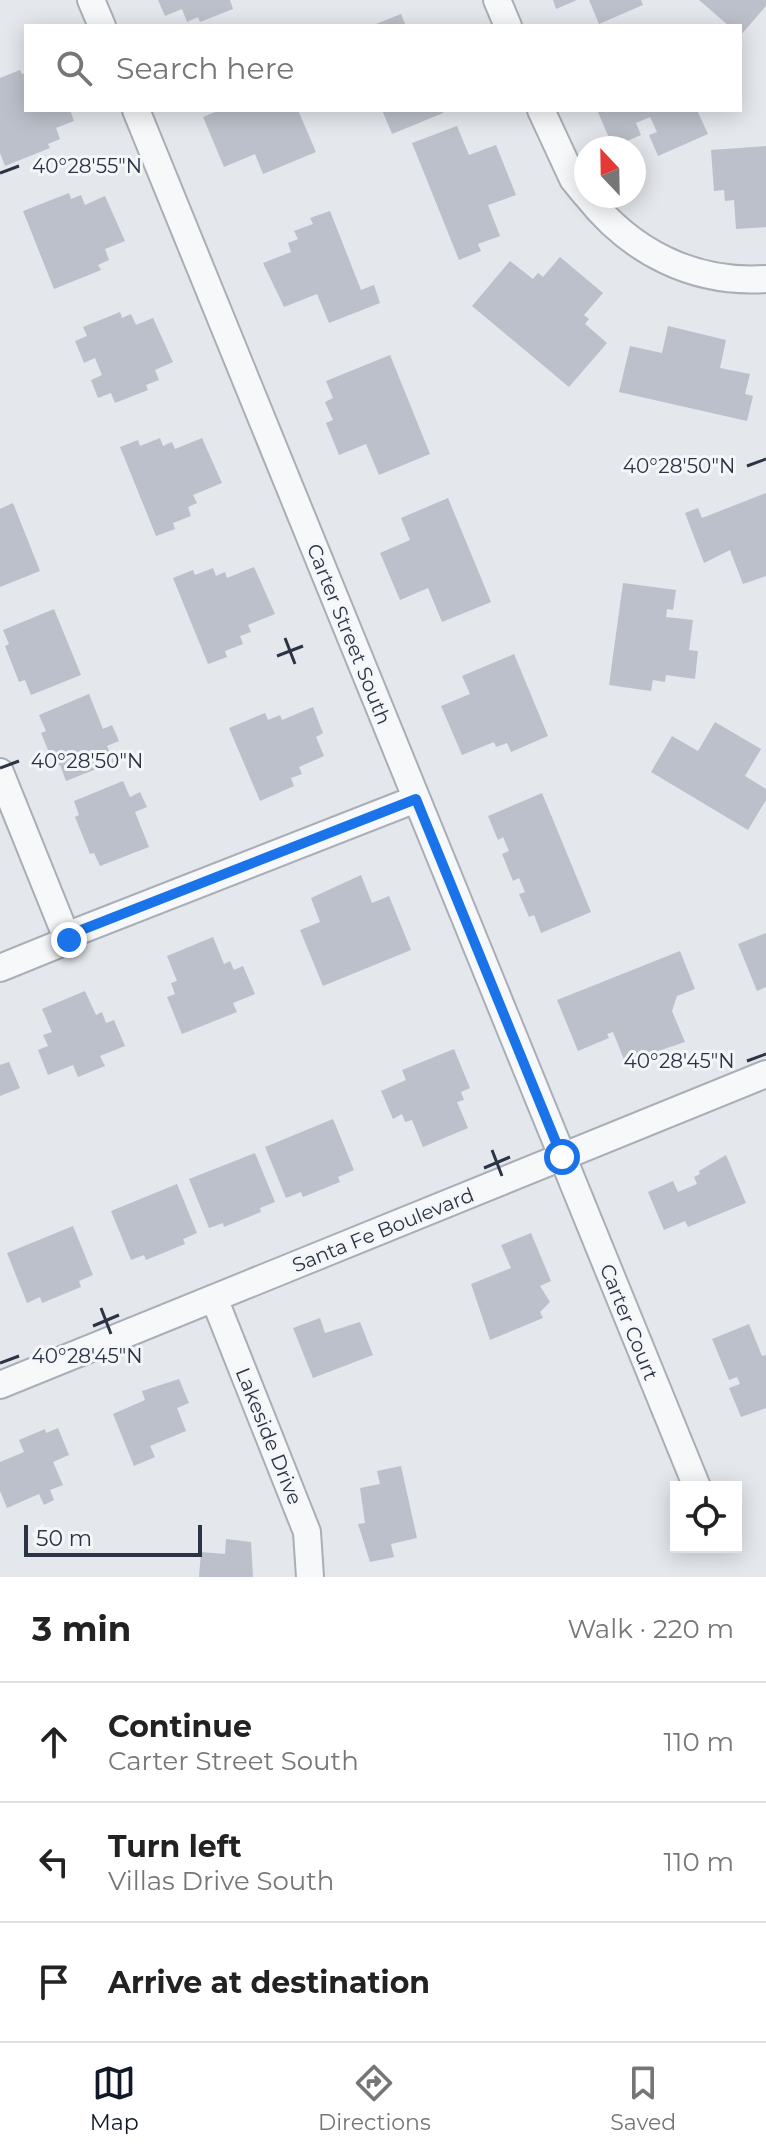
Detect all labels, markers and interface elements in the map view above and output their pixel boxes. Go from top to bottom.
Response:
search box [24,24,742,112]
icon: search [52,46,96,90]
text: Search here [116,50,294,87]
north arrow [574,136,646,208]
text: 40°28'55"N [32,154,142,178]
text: 40°28'50"N [623,454,735,478]
street label: Carter Street South [302,540,396,728]
text: 40°28'50"N [31,749,143,773]
route end [51,922,87,958]
text: 40°28'45"N [623,1049,735,1073]
route start [544,1139,580,1175]
street label: Santa Fe Boulevard [289,1183,477,1277]
street label: Carter Court [595,1260,663,1384]
text: 40°28'45"N [31,1344,143,1368]
street label: Lakeside Drive [231,1364,307,1508]
map controls [670,1481,742,1553]
button: locate [670,1481,742,1553]
scale bar [24,1521,202,1557]
text: 50 m [36,1525,92,1552]
text: 3 min [32,1608,131,1650]
text: Walk · 220 m [567,1613,734,1645]
text: Continue [108,1708,252,1745]
icon: ahead [32,1720,76,1764]
text: 110 m [664,1726,734,1758]
text: Carter Street South [108,1745,359,1777]
text: Turn left [108,1828,241,1865]
icon: left [32,1840,76,1884]
text: 110 m [664,1846,734,1878]
text: Villas Drive South [108,1865,334,1897]
icon: arrive [32,1960,76,2004]
text: Arrive at destination [108,1964,430,2001]
tab: Map [90,2061,139,2136]
tab: Directions [318,2061,431,2136]
tab: Saved [610,2061,676,2136]

